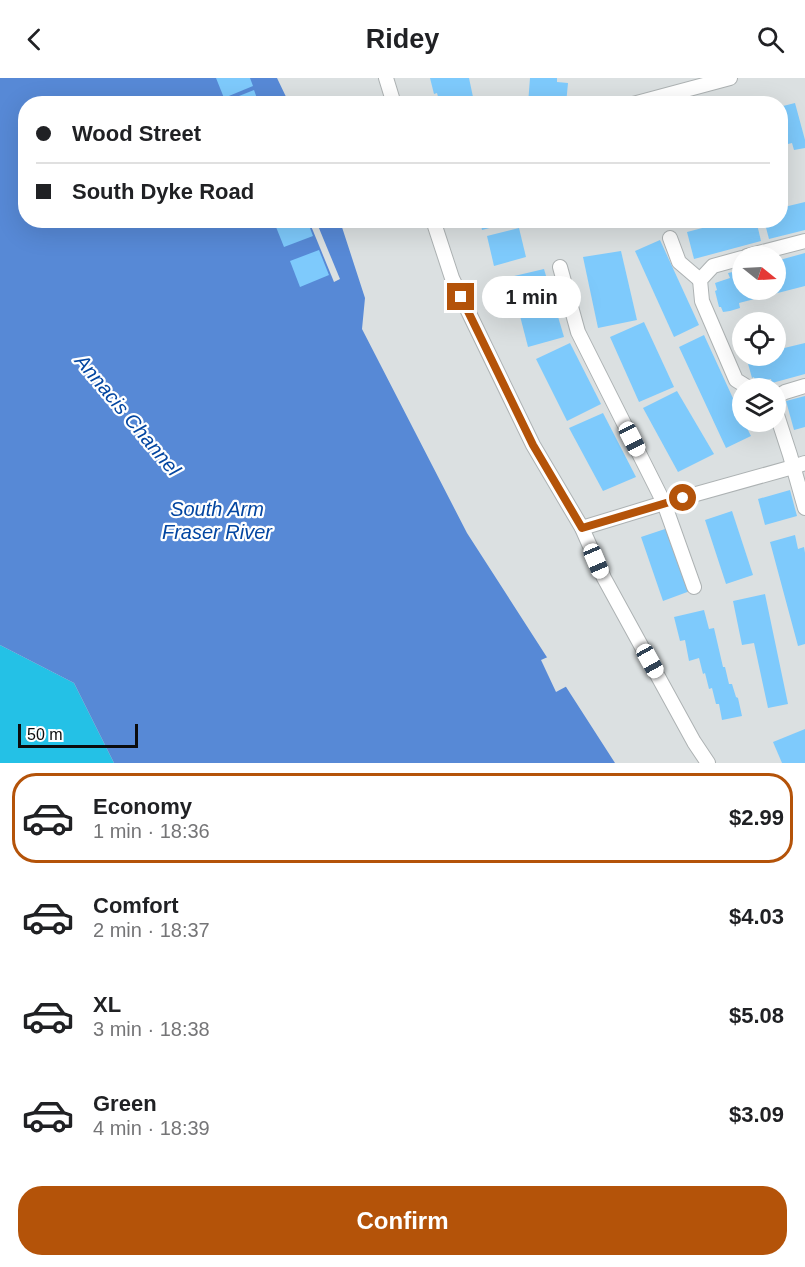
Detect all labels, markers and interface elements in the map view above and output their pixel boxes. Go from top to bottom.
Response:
icon: back [18,23,51,56]
icon: search [754,23,787,56]
text: Ridey [366,24,439,54]
text: Wood Street [72,121,201,146]
text: South Dyke Road [72,179,254,204]
north arrow [732,246,786,300]
map controls [732,246,786,432]
callout: 1 min [482,276,581,318]
route end [447,283,474,310]
text: 1 min [505,286,558,308]
button: locate [732,312,786,366]
water label: Annacis Channel [70,349,185,480]
button: layers [732,378,786,432]
car [616,419,648,459]
route start [669,484,696,511]
water label: South Arm Fraser River [162,498,273,543]
car [581,541,611,581]
car [633,641,667,681]
scale bar [18,721,138,748]
text: 50 m [27,726,63,743]
icon: car [21,791,75,845]
text: Economy [93,794,192,819]
text: $2.99 [729,805,784,830]
text: 1 min · 18:36 [93,820,210,842]
icon: car [21,890,75,944]
text: Comfort [93,893,179,918]
text: $4.03 [729,904,784,929]
text: 2 min · 18:37 [93,919,210,941]
icon: car [21,989,75,1043]
text: XL [93,992,121,1017]
text: $5.08 [729,1003,784,1028]
text: 3 min · 18:38 [93,1018,210,1040]
icon: car [21,1088,75,1142]
text: Green [93,1091,157,1116]
text: $3.09 [729,1102,784,1127]
text: 4 min · 18:39 [93,1117,210,1139]
button: Confirm [18,1186,787,1255]

